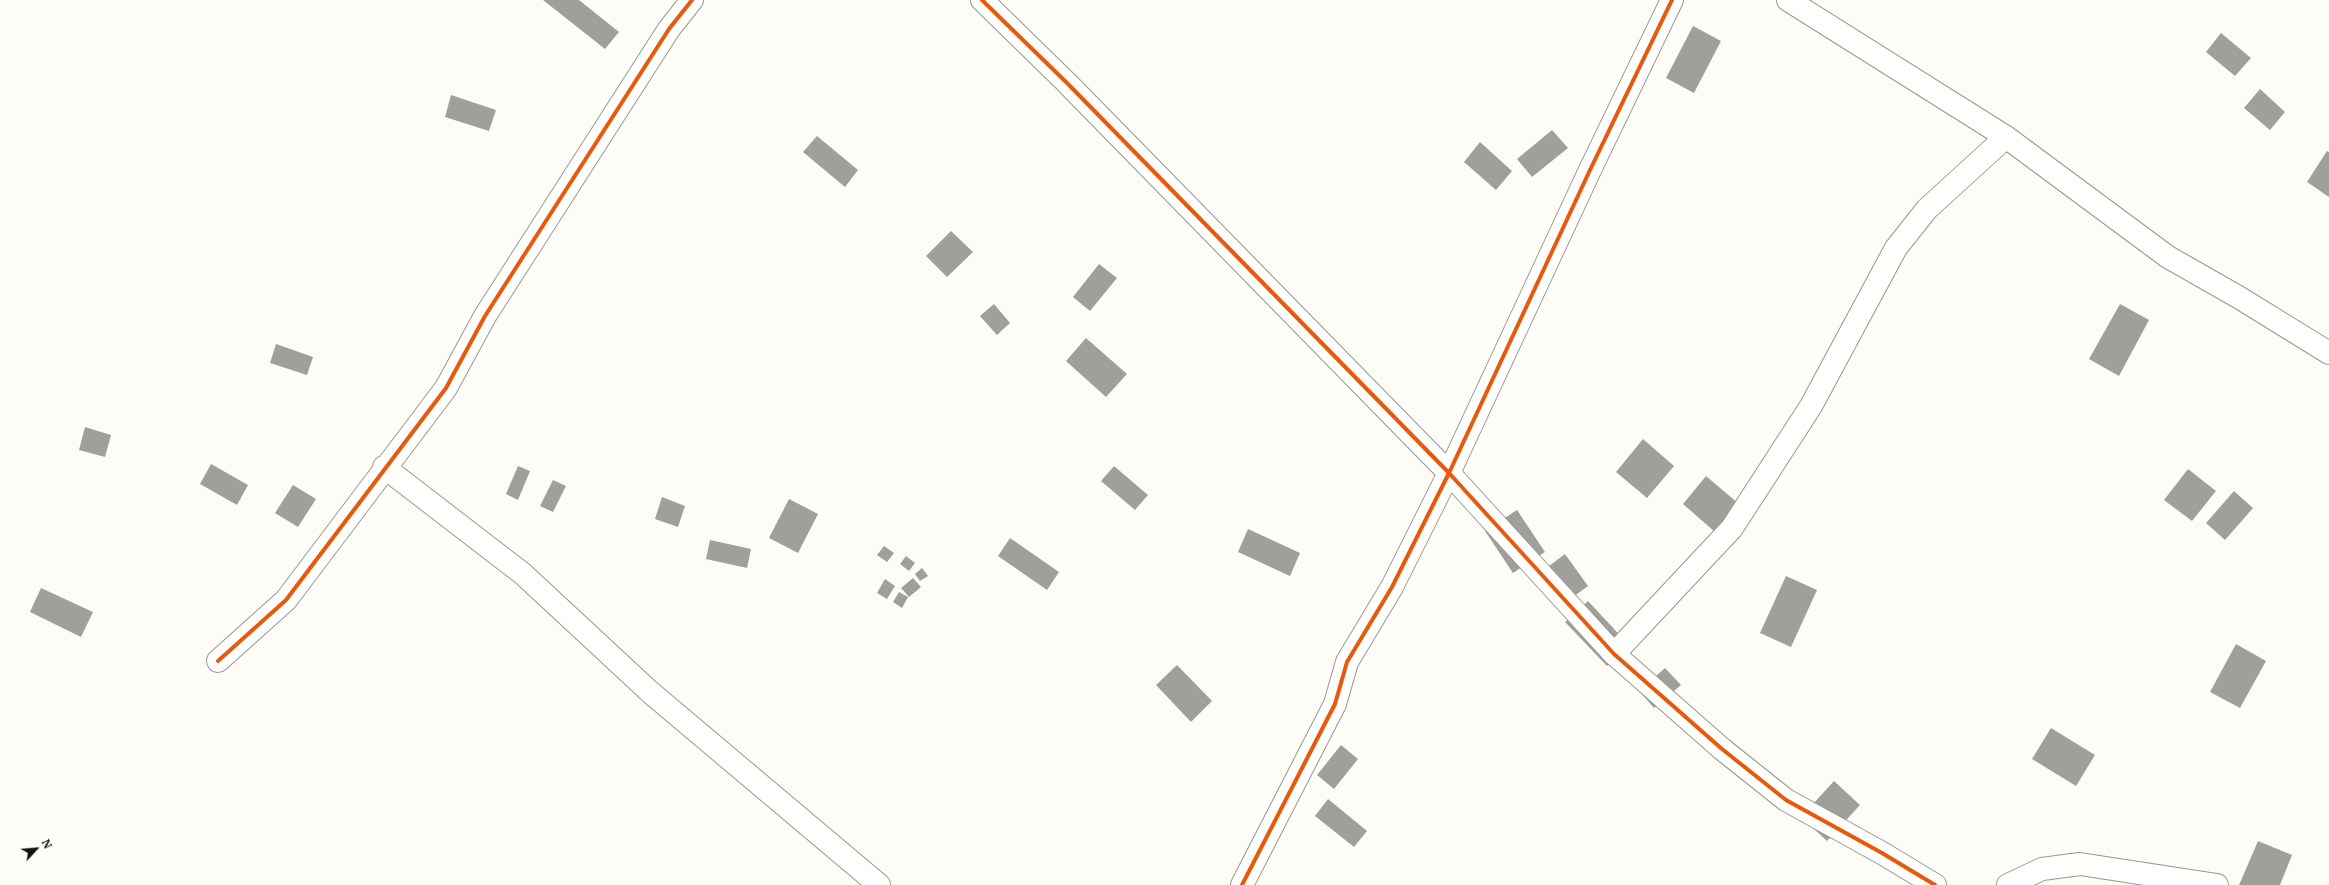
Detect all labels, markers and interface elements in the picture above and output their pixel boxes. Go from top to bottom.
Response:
north arrow [16,829,56,869]
text: N [39,837,55,851]

